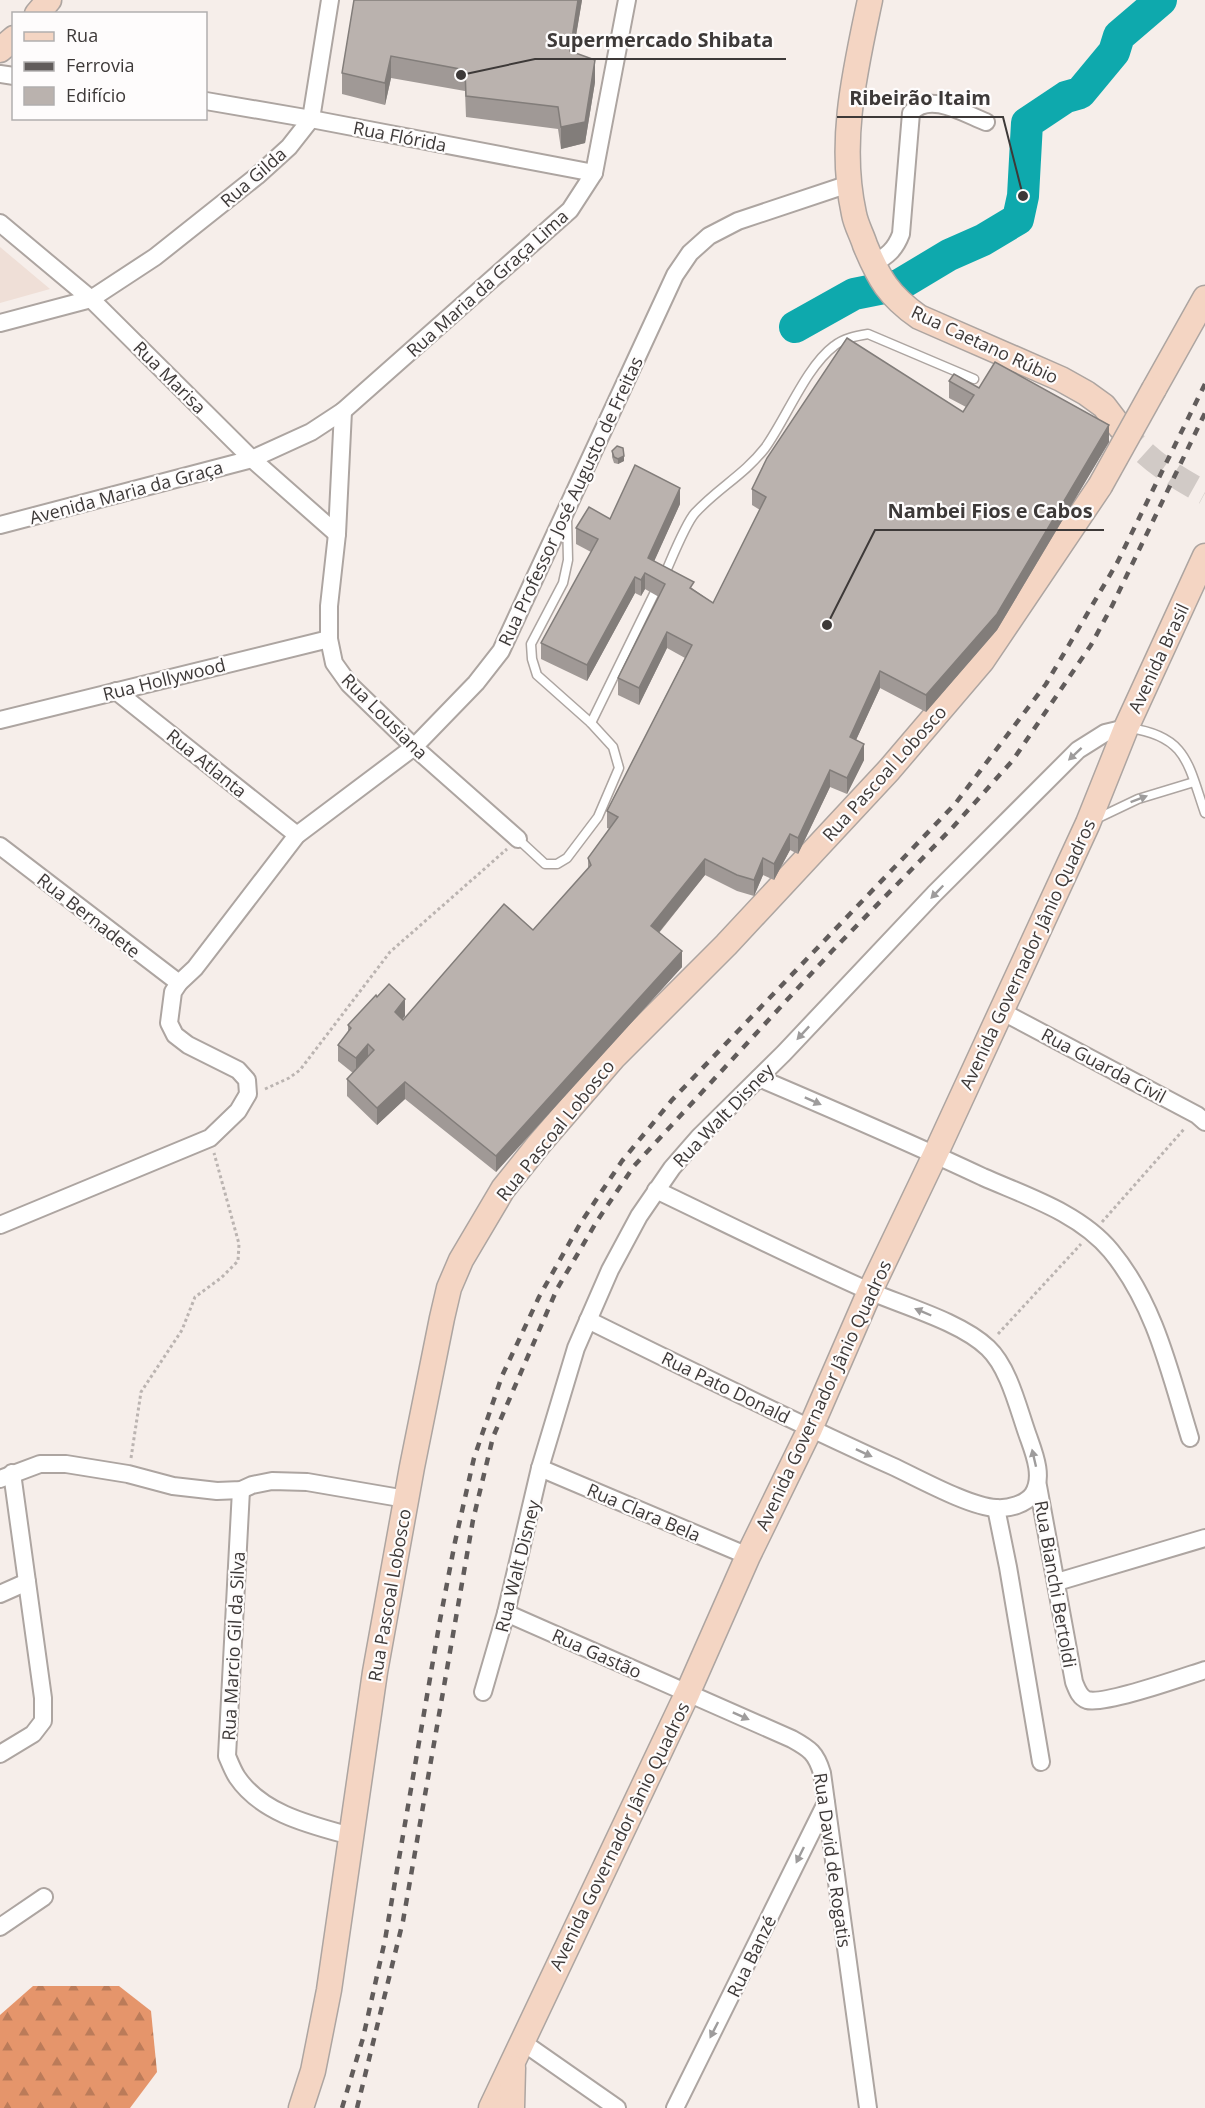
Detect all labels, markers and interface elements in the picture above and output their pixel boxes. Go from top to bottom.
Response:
legend [12,12,207,120]
callout: Supermercado Shibata [535,21,786,59]
text: Rua [66,23,98,47]
text: Supermercado Shibata [547,26,773,53]
text: Ferrovia [66,53,134,77]
callout: Ribeirão Itaim [837,79,1003,117]
text: Edifício [66,83,126,107]
text: Ribeirão Itaim [849,84,991,111]
street label: Rua Flórida [351,115,449,157]
street label: Rua Gilda [215,142,291,212]
street label: Rua Maria da Graça Lima [401,204,573,362]
street label: Rua Caetano Rúbio [908,299,1062,389]
street label: Rua Marisa [128,335,212,419]
street label: Rua Professor José Augusto de Freitas [492,352,648,650]
street label: Avenida Maria da Graça [27,455,225,529]
callout: Nambei Fios e Cabos [875,492,1104,530]
text: Nambei Fios e Cabos [887,497,1093,524]
street label: Avenida Brasil [1122,599,1194,717]
street label: Rua Hollywood [100,652,228,706]
street label: Rua Lousiana [337,668,433,764]
street label: Rua Pascoal Lobosco [817,700,951,846]
street label: Rua Atlanta [162,723,252,803]
one-way arrow [1068,747,1083,760]
one-way arrow [1131,794,1149,804]
street label: Avenida Governador Jânio Quadros [954,815,1100,1093]
street label: Rua Bernadete [33,867,145,963]
one-way arrow [930,884,944,898]
street label: Rua Guarda Civil [1037,1022,1171,1108]
one-way arrow [796,1026,810,1041]
street label: Rua Pascoal Lobosco [491,1054,619,1206]
street label: Rua Walt Disney [667,1057,779,1172]
one-way arrow [804,1096,822,1106]
street label: Avenida Governador Jânio Quadros [750,1256,896,1534]
one-way arrow [914,1307,932,1316]
street label: Rua Pato Donald [658,1346,794,1428]
one-way arrow [855,1449,872,1458]
one-way arrow [1029,1449,1039,1467]
street label: Rua Clara Bela [584,1477,704,1547]
street label: Rua Walt Disney [489,1496,545,1635]
street label: Rua Bianchi Bertoldi [1029,1499,1083,1669]
street label: Rua Pascoal Lobosco [362,1507,416,1683]
street label: Rua Marcio Gil da Silva [216,1551,250,1741]
street label: Rua Gastão [548,1623,646,1683]
street label: Avenida Governador Jânio Quadros [543,1698,695,1974]
one-way arrow [733,1711,751,1721]
street label: Rua David de Rogatis [809,1771,857,1949]
one-way arrow [796,1847,805,1864]
street label: Rua Banzé [721,1911,781,2001]
one-way arrow [709,2022,719,2039]

